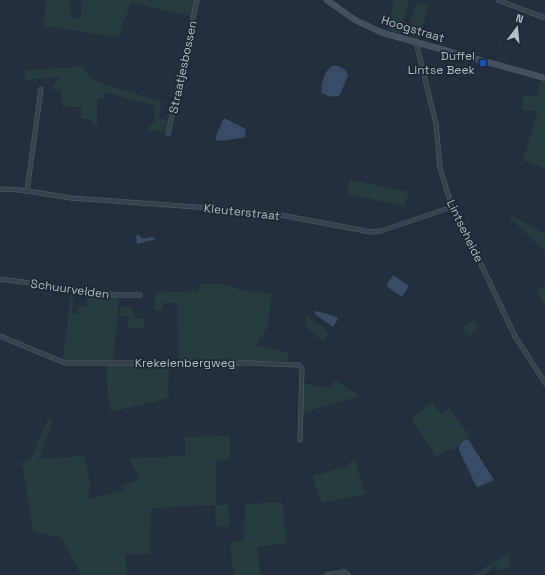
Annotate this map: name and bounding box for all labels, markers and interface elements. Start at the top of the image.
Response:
north arrow [497,8,537,48]
text: N [514,11,525,26]
street label: Hoogstraat [379,12,447,46]
street label: Straatjesbossen [165,19,201,115]
place label: Duffel Lintse Beek [408,48,476,78]
marker: Duffel Lintse Beek [478,58,488,68]
street label: Lintseheide [443,197,487,265]
street label: Kleuterstraat [203,200,281,224]
street label: Schuurvelden [30,276,110,302]
street label: Krekelenbergweg [135,355,235,371]

